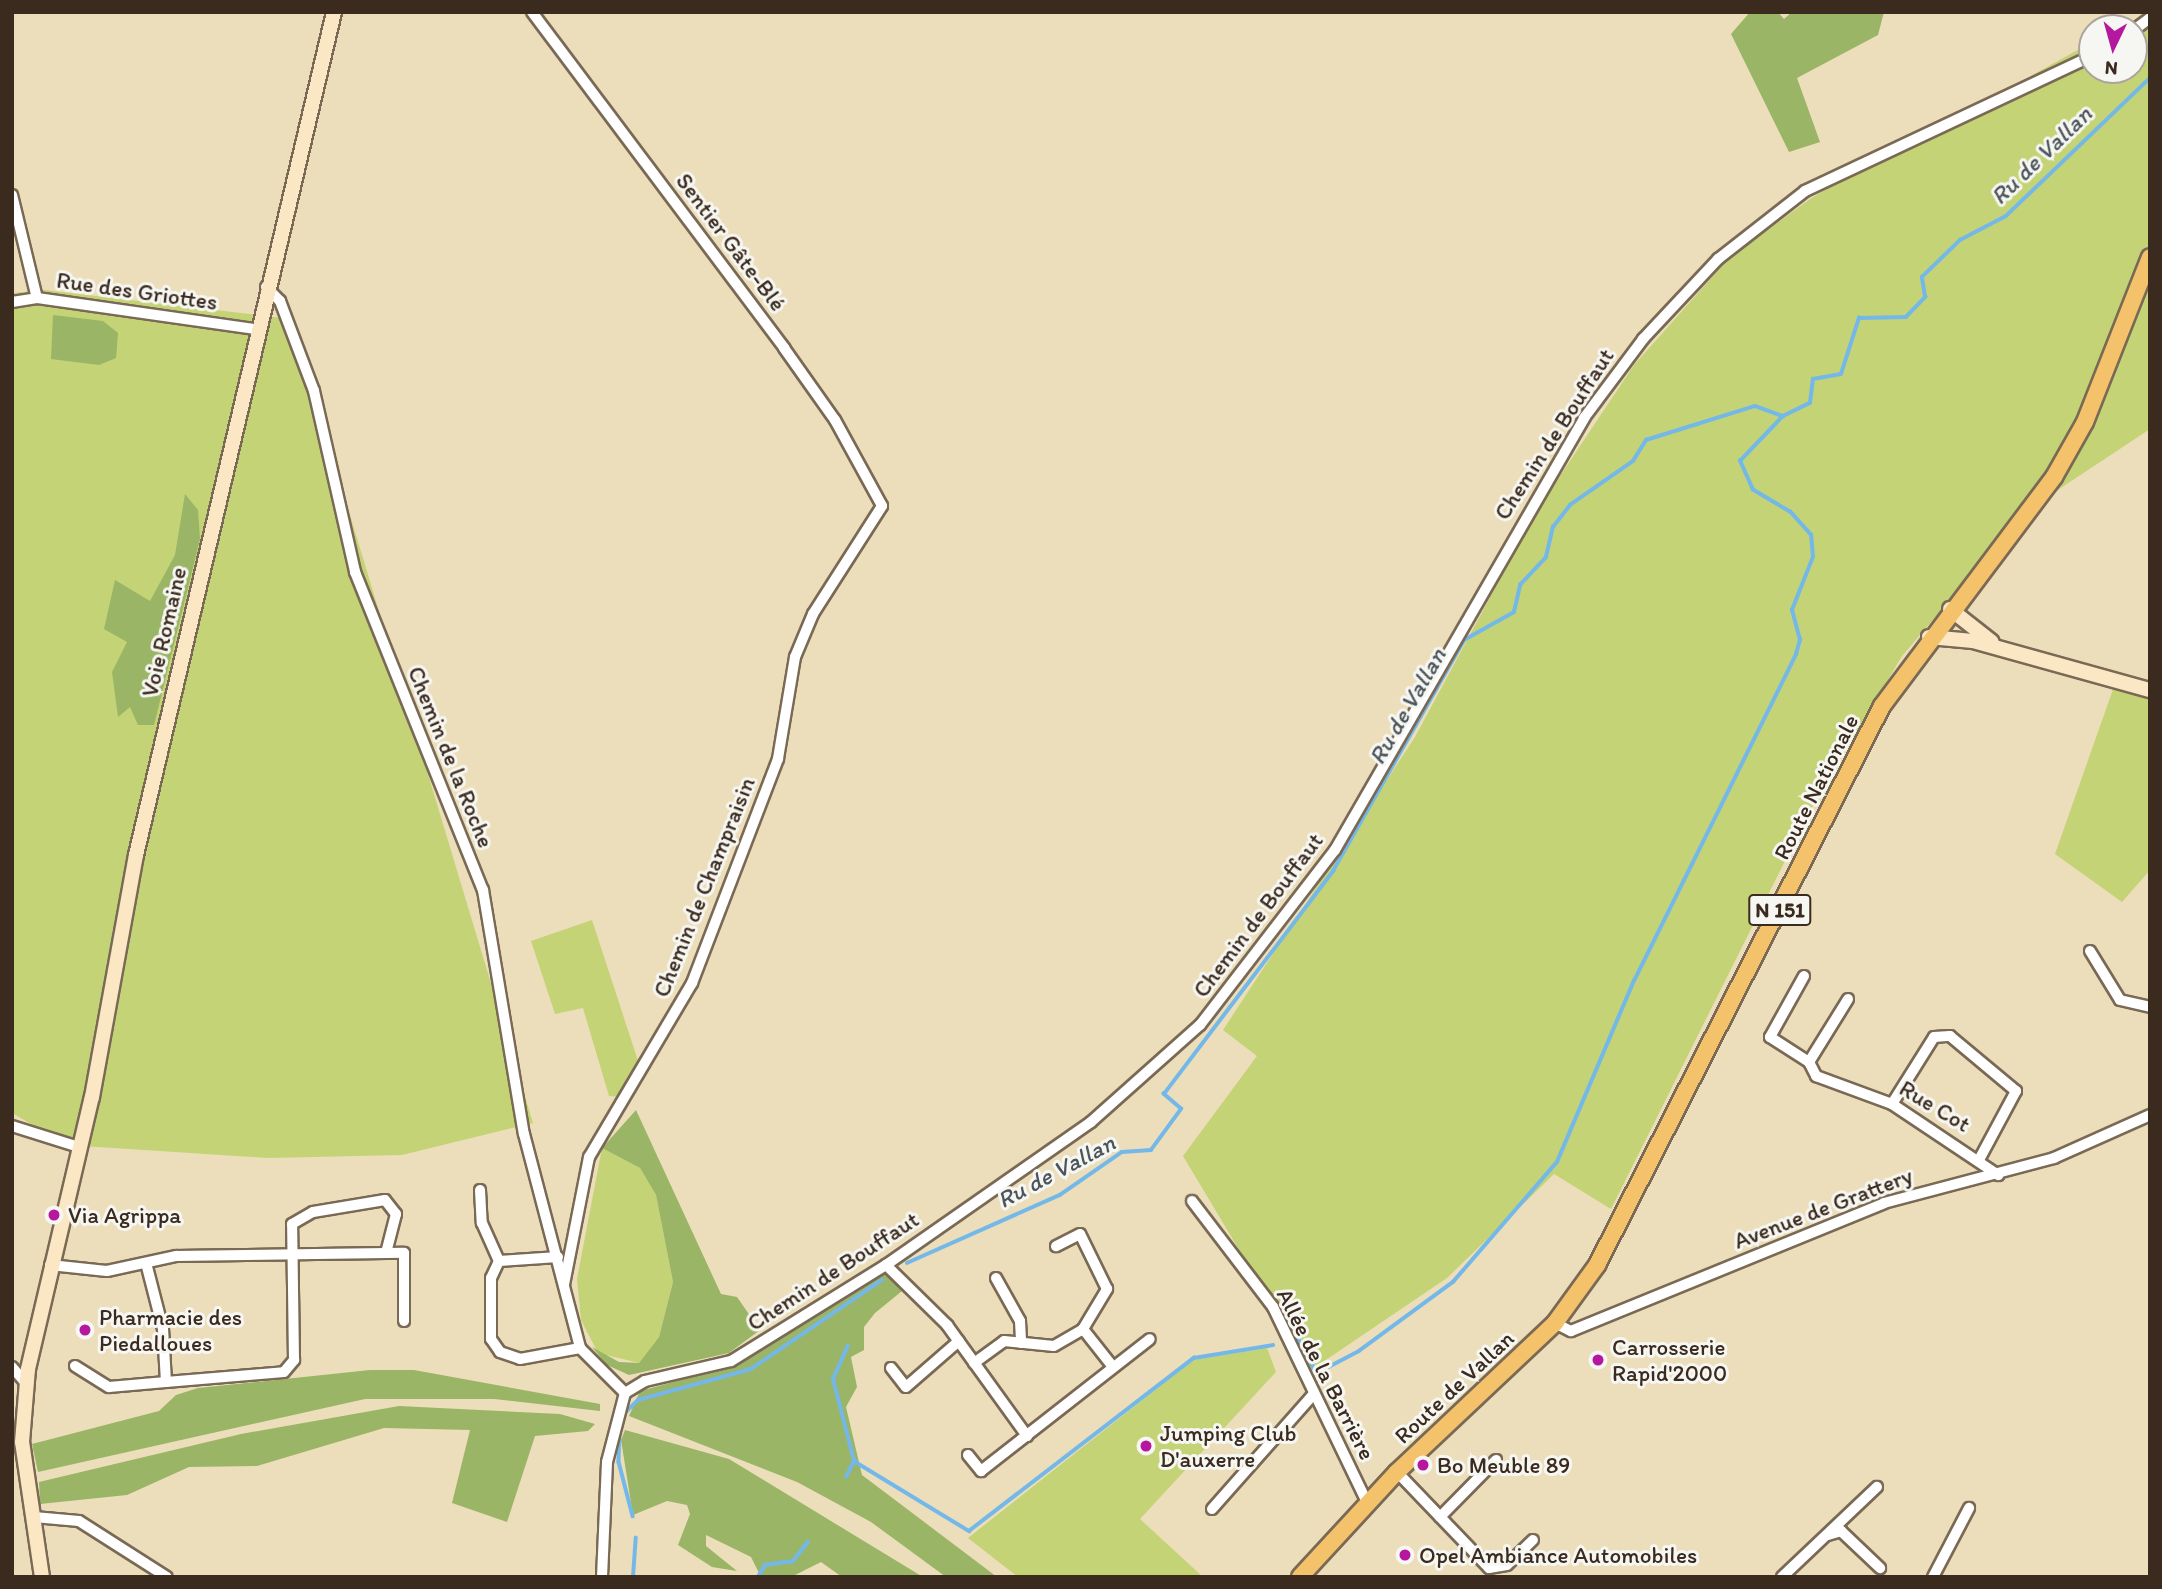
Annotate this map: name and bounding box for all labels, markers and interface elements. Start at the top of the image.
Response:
north arrow [2078,14,2148,84]
text: N [2104,56,2119,80]
water label: Ru de Vallan [1985,100,2097,210]
street label: Sentier Gâte-Blé [670,168,792,316]
street label: Rue des Griottes [55,266,219,316]
street label: Chemin de Bouffaut [1488,343,1620,525]
street label: Voie Romaine [136,565,192,699]
water label: Ru de Vallan [1363,643,1451,769]
street label: Chemin de la Roche [402,663,500,851]
street label: Route Nationale [1768,710,1864,864]
street label: Chemin de Champraisin [647,773,761,1001]
street label: Chemin de Bouffaut [1187,827,1329,1003]
road number: N 151 [1747,892,1813,928]
street label: Rue Cot [1895,1074,1975,1138]
water label: Ru de Vallan [993,1128,1119,1214]
street label: Avenue de Grattery [1730,1161,1916,1255]
place label: Via Agrippa [68,1201,181,1229]
street label: Chemin de Bouffaut [742,1205,924,1337]
marker: Via Agrippa [46,1207,62,1223]
street label: Allée de la Barrière [1271,1284,1381,1464]
place label: Pharmacie des Piedalloues [99,1303,242,1357]
marker: Pharmacie des Piedalloues [77,1322,93,1338]
street label: Route de Vallan [1388,1325,1520,1449]
place label: Carrosserie Rapid'2000 [1612,1333,1727,1387]
marker: Carrosserie Rapid'2000 [1590,1352,1606,1368]
place label: Jumping Club D'auxerre [1160,1419,1296,1473]
marker: Jumping Club D'auxerre [1138,1438,1154,1454]
place label: Bo Meuble 89 [1437,1451,1570,1479]
marker: Bo Meuble 89 [1415,1457,1431,1473]
place label: Opel Ambiance Automobiles [1419,1541,1697,1569]
marker: Opel Ambiance Automobiles [1397,1547,1413,1563]

